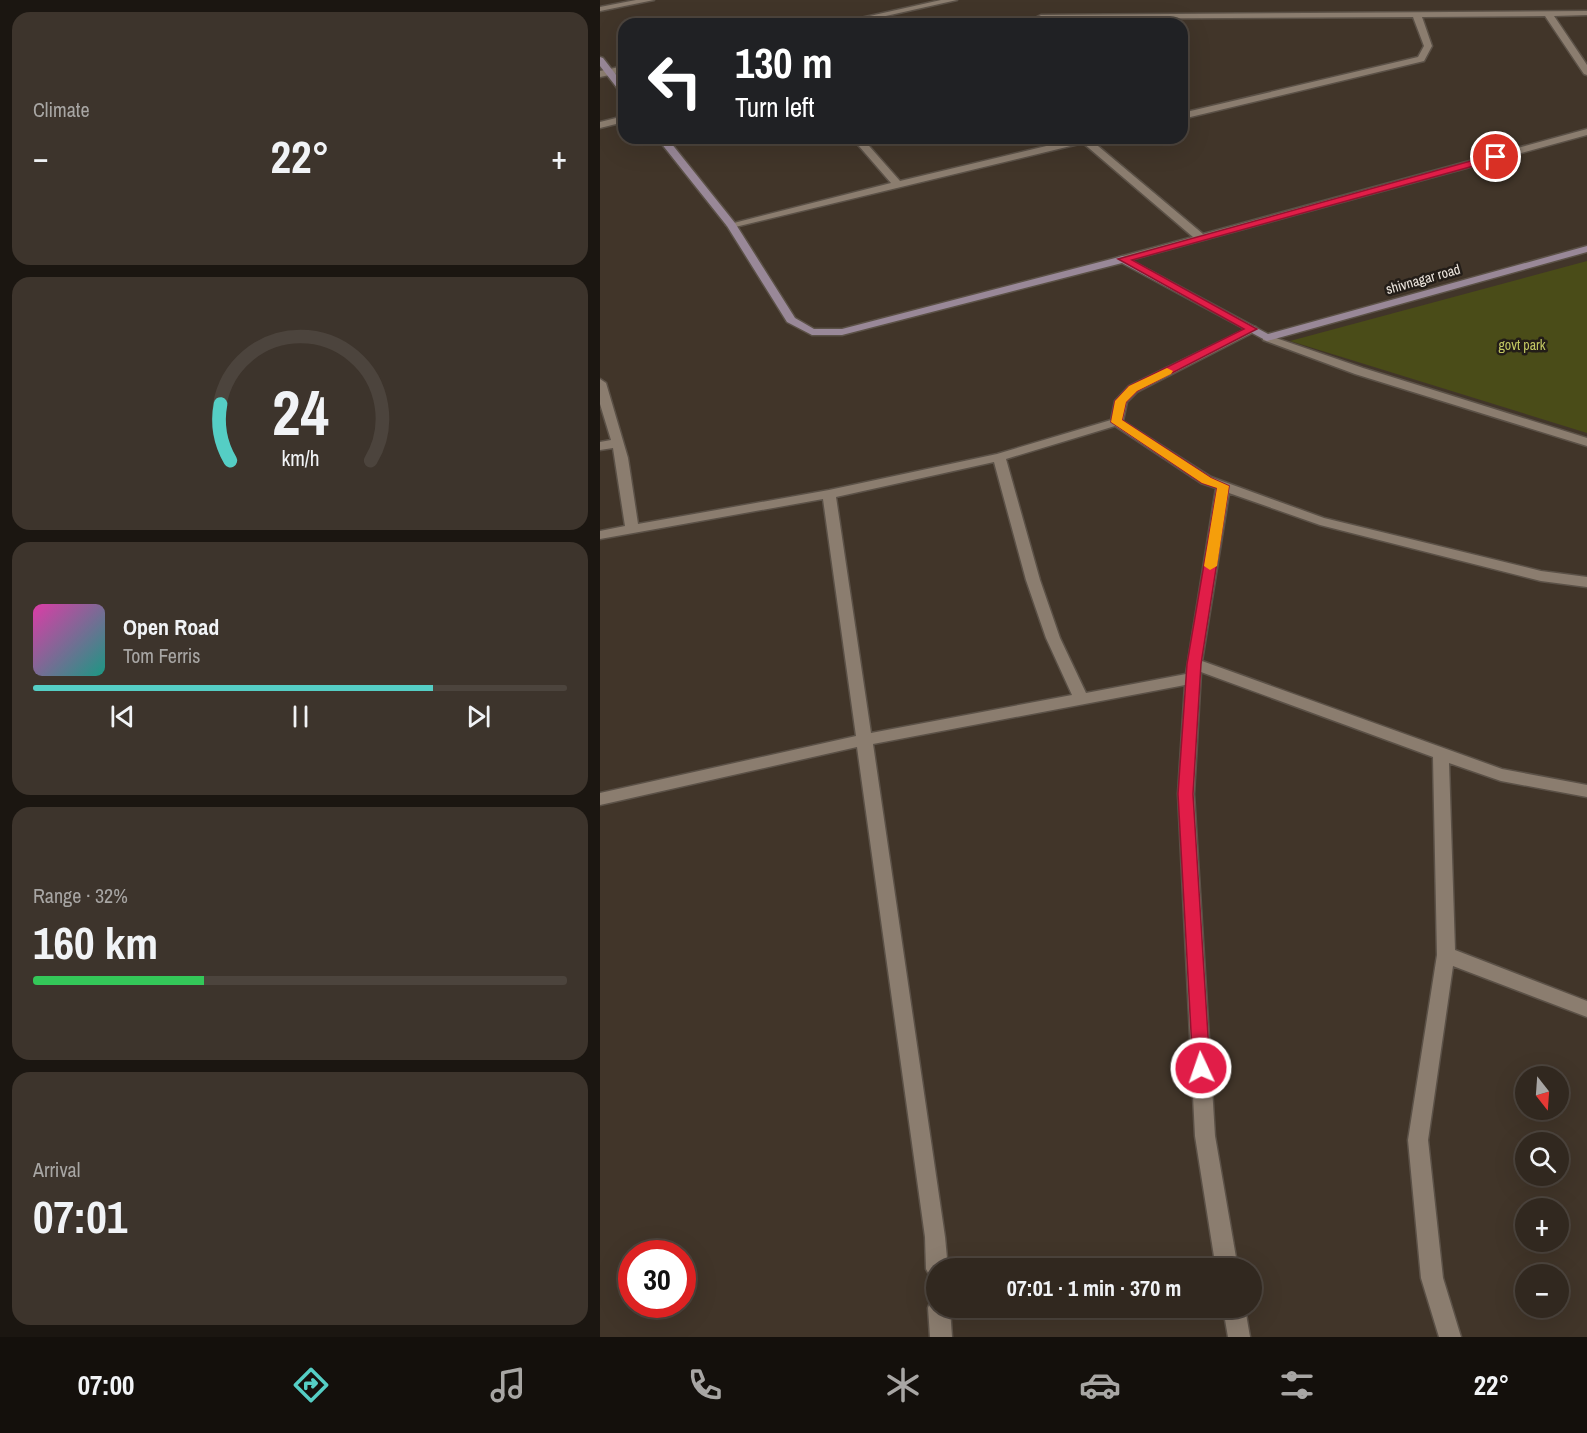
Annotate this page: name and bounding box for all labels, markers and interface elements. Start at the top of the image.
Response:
text: 130 m [735,35,833,91]
icon: left [636,42,714,120]
text: Turn left [735,89,814,125]
text: Climate [33,96,90,123]
text: 22° [270,126,330,187]
pin [1470,131,1521,182]
text: − [33,135,49,179]
text: + [551,135,567,179]
icon: arrive [1479,140,1512,173]
street label: shivnagar road [1384,260,1462,298]
park label: govt park [1498,336,1546,354]
text: 24 [272,370,328,454]
text: km/h [281,444,319,473]
text: Open Road [123,612,219,642]
text: Tom Ferris [123,642,201,669]
icon: previous [106,700,139,733]
icon: pause [284,700,317,733]
icon: next [462,700,495,733]
text: Range · 32% [33,882,128,909]
text: 160 km [33,912,158,973]
position arrow [1169,1036,1233,1100]
north arrow [1515,1066,1569,1120]
map controls [1515,1066,1569,1318]
button: search [1515,1132,1569,1186]
text: Arrival [33,1156,80,1183]
text: 07:01 [33,1186,127,1247]
button: + [1515,1198,1569,1252]
speed limit sign: 30 [618,1240,696,1318]
button: − [1515,1264,1569,1318]
text: 07:01 · 1 min · 370 m [1007,1273,1181,1303]
icon: directions [290,1364,332,1406]
icon: music [487,1364,529,1406]
icon: phone [684,1364,726,1406]
icon: climate [882,1364,924,1406]
icon: car [1079,1364,1121,1406]
icon: filters [1276,1364,1318,1406]
text: 07:00 [78,1367,134,1403]
text: 22° [1474,1367,1509,1403]

